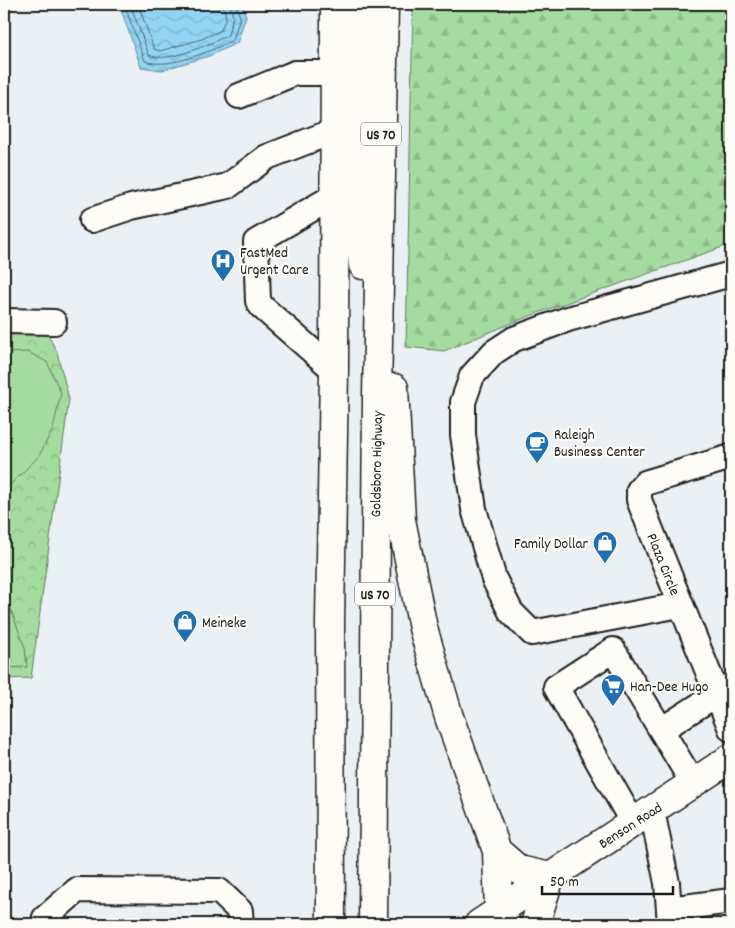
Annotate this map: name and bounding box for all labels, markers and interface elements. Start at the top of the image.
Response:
road number: US 70 [361,122,401,146]
place label: FastMed Urgent Care [240,243,309,282]
hospital icon: FastMed Urgent Care [210,248,236,282]
street label: Goldsboro Highway [366,410,390,518]
place label: Raleigh Business Center [554,425,645,464]
cafe icon: Raleigh Business Center [524,430,550,464]
shop icon: Family Dollar [592,530,618,564]
street label: Plaza Circle [640,530,685,600]
place label: Family Dollar [514,534,588,556]
road number: US 70 [355,582,395,606]
shop icon: Meineke [172,609,198,643]
place label: Meineke [202,613,247,635]
supermarket icon: Han-Dee Hugo [600,673,626,707]
place label: Han-Dee Hugo [630,677,709,699]
street label: Benson Road [595,798,667,856]
scale bar [542,863,674,895]
text: 50 m [550,872,579,894]

